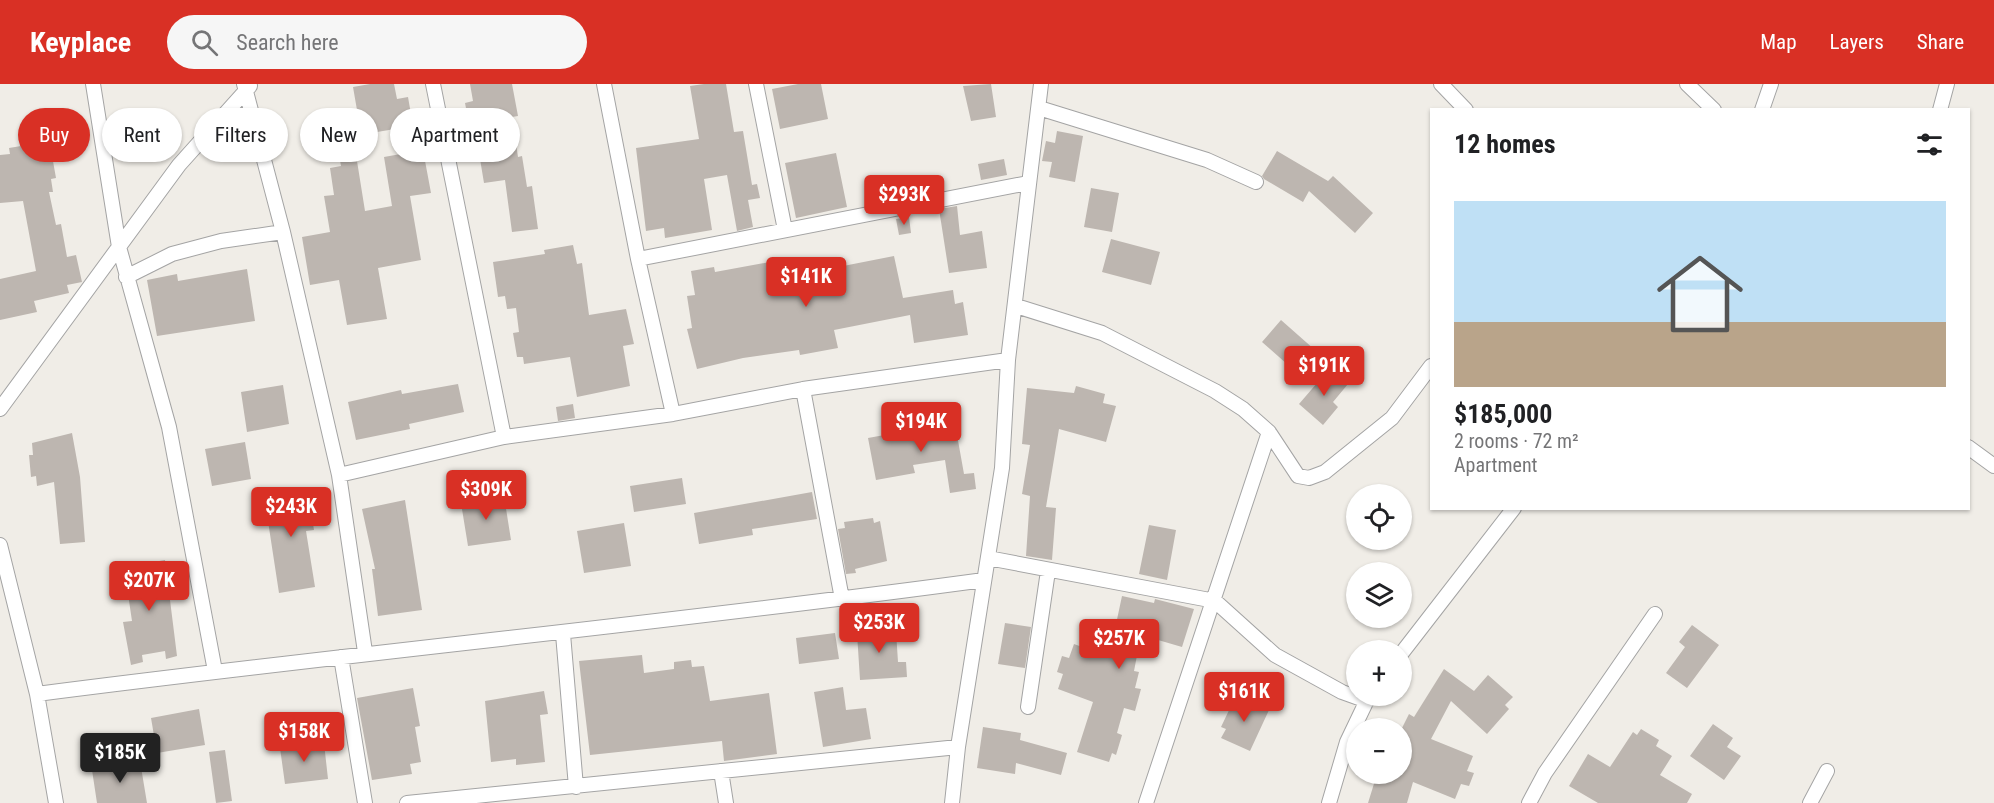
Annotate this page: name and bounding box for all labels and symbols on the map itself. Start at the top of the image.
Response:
pin: $293K [862,175,946,226]
pin: $141K [764,257,848,308]
pin: $191K [1282,346,1366,397]
pin: $194K [879,402,963,453]
pin: $309K [444,470,528,521]
pin: $243K [249,487,333,538]
pin: $207K [107,561,191,612]
pin: $253K [837,603,921,654]
pin: $257K [1077,619,1161,670]
pin: $161K [1202,672,1286,723]
pin: $158K [262,712,346,763]
pin: $185K [78,733,162,784]

